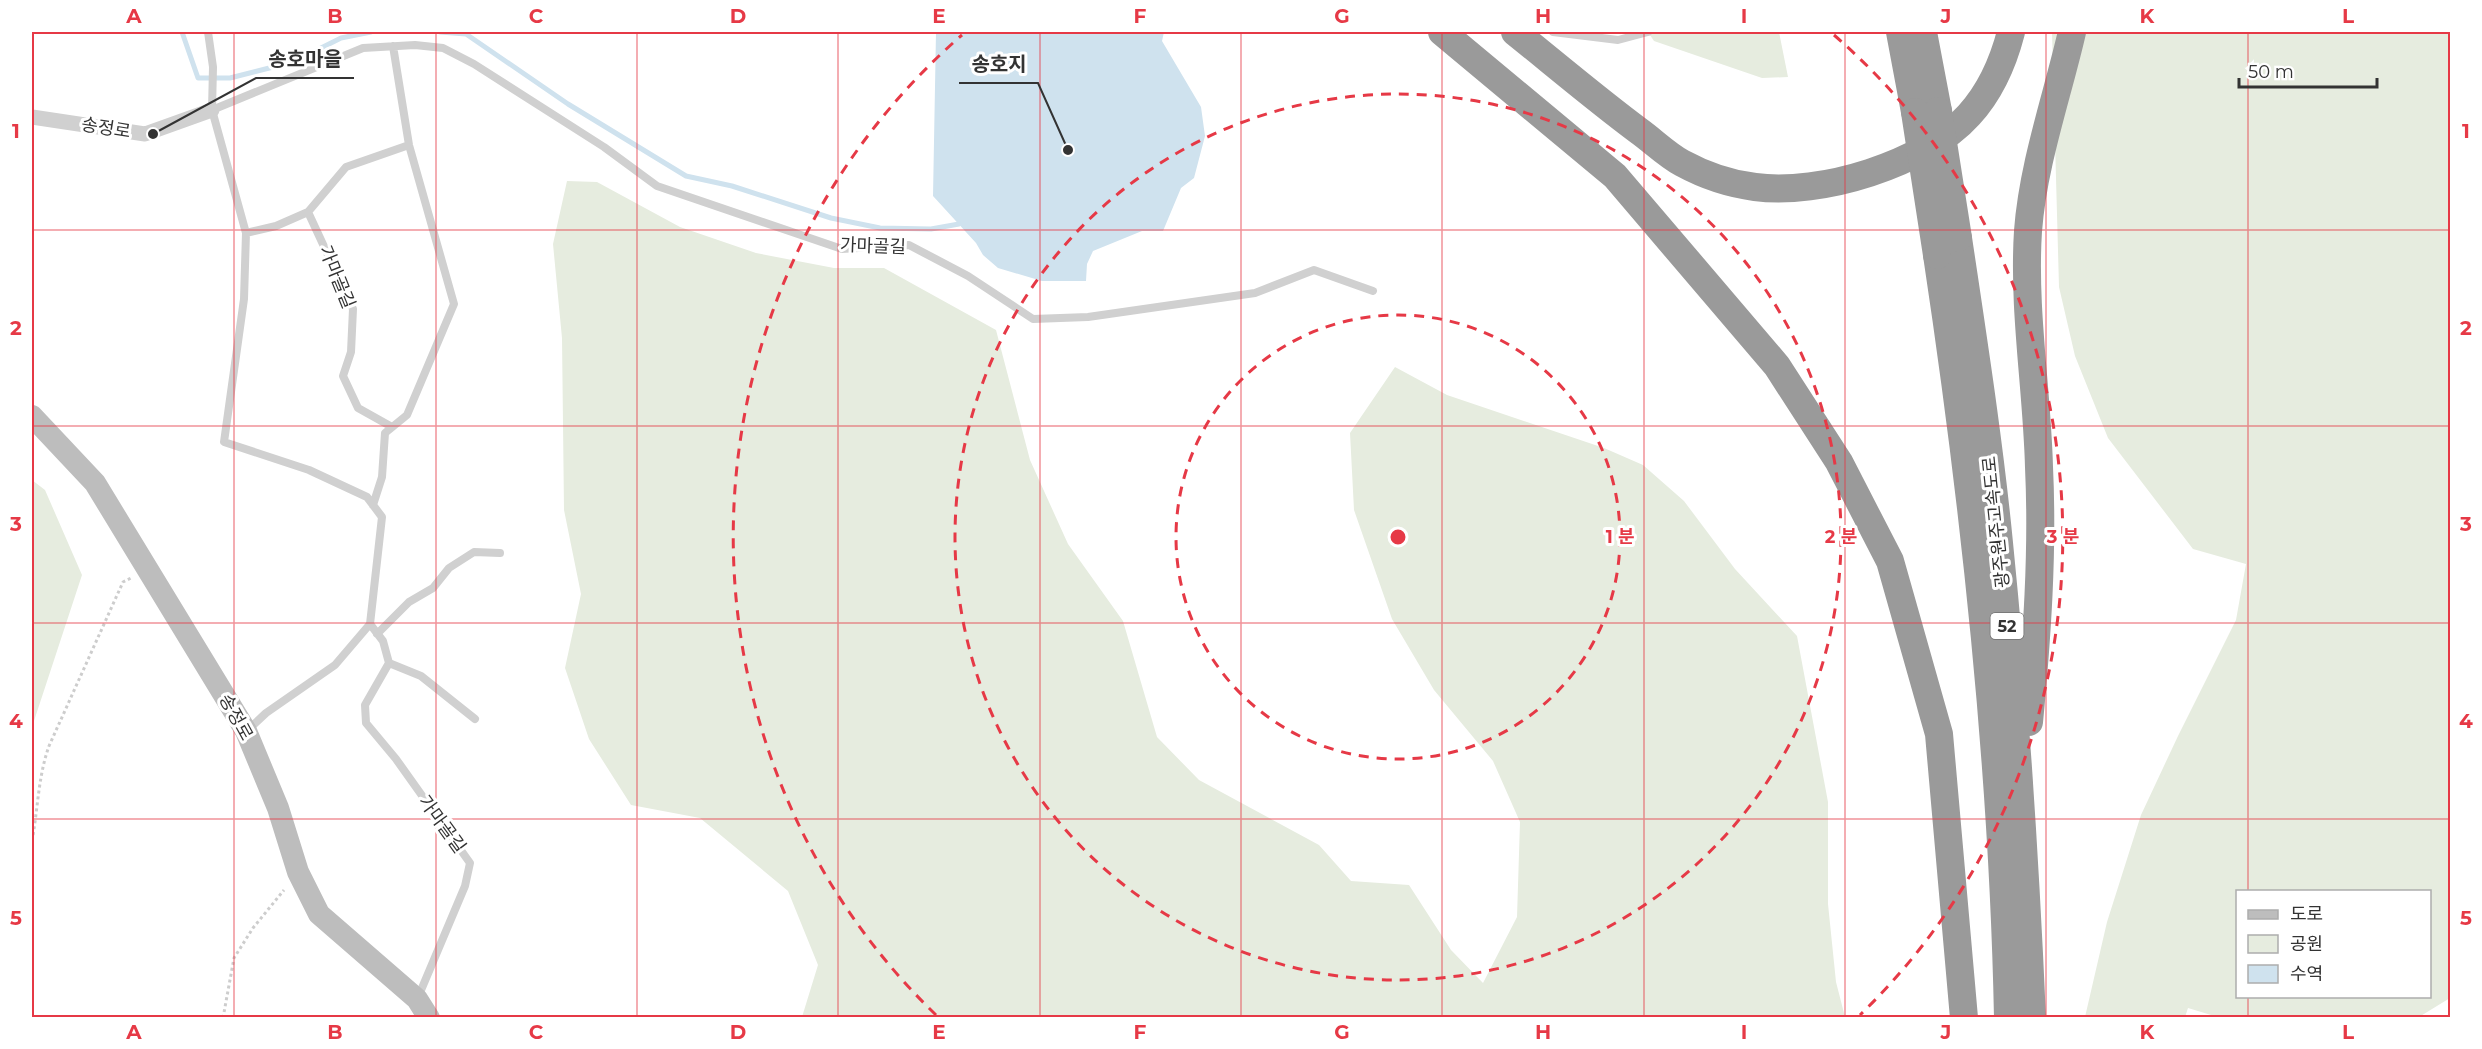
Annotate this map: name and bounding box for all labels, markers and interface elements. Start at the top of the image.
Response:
text: A [125,4,142,28]
text: B [327,4,343,28]
text: C [529,4,544,28]
text: D [730,4,746,28]
text: E [932,4,946,28]
text: F [1134,4,1147,28]
text: G [1334,4,1350,28]
text: H [1535,4,1551,28]
text: I [1741,4,1747,28]
text: J [1940,4,1951,28]
text: K [2140,4,2156,28]
text: L [2342,4,2354,28]
callout: 송호마을 [256,40,354,78]
callout: 송호지 [959,45,1038,83]
text: 송호마을 [268,47,342,71]
scale bar [2239,51,2377,89]
text: 송호지 [971,52,1027,76]
text: 50 m [2248,61,2294,83]
street label: 송정로 [80,113,132,143]
text: 1 [12,119,20,143]
text: 1 [2462,119,2470,143]
street label: 가마골길 [840,234,906,258]
street label: 가마골길 [314,242,360,312]
text: 2 [10,316,22,340]
text: 2 [2460,316,2472,340]
street label: 광주원주고속도로 [1978,455,2014,589]
text: 3 [9,512,22,536]
text: 3 [2459,512,2472,536]
text: 1 분 [1606,526,1635,548]
text: 2 분 [1825,526,1858,548]
text: 3 분 [2046,526,2080,548]
centre of rings [1388,527,1408,547]
road number: 52 [1990,613,2024,639]
street label: 송정로 [214,690,258,744]
text: 4 [9,709,23,733]
text: 4 [2459,709,2473,733]
street label: 가마골길 [414,791,470,857]
legend [2236,890,2431,998]
text: 도로 [2290,903,2323,925]
text: 5 [10,906,22,930]
text: 5 [2460,906,2472,930]
text: 공원 [2290,933,2323,955]
text: 수역 [2290,963,2323,985]
text: A [125,1020,142,1044]
text: B [327,1020,343,1044]
text: C [529,1020,544,1044]
text: D [730,1020,746,1044]
text: E [932,1020,946,1044]
text: F [1134,1020,1147,1044]
text: G [1334,1020,1350,1044]
text: H [1535,1020,1551,1044]
text: I [1741,1020,1747,1044]
text: J [1940,1020,1951,1044]
text: K [2140,1020,2156,1044]
text: L [2342,1020,2354,1044]

